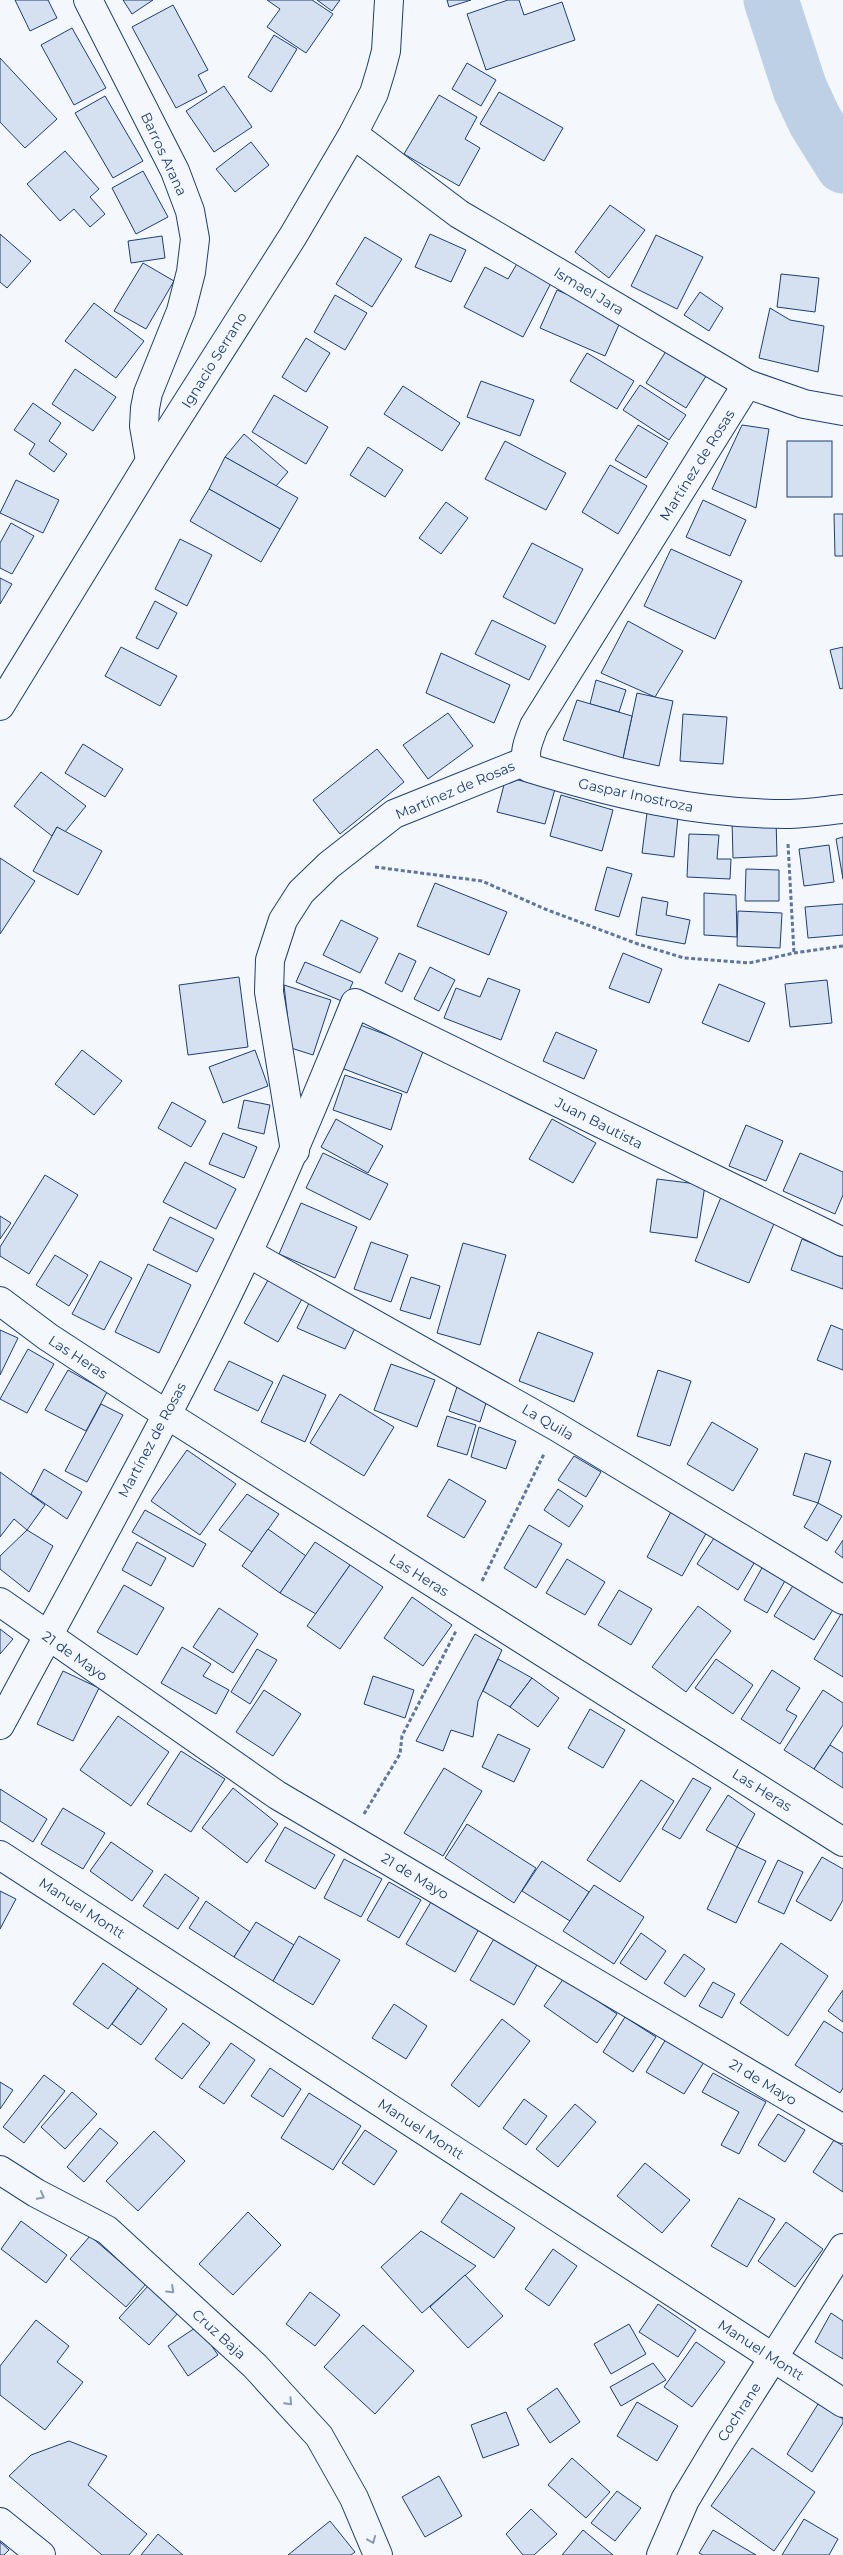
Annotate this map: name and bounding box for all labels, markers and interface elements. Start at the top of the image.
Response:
street label: Barros Arana [137,109,191,199]
street label: Ismael Jara [551,263,627,319]
street label: Ignacio Serrano [177,309,251,411]
street label: Martínez de Rosas [655,406,739,524]
street label: Martínez de Rosas [393,757,518,823]
street label: Gaspar Inostroza [577,774,695,816]
street label: Juan Bautista [551,1093,646,1153]
street label: Las Heras [45,1331,111,1383]
street label: Martínez de Rosas [114,1379,190,1501]
street label: La Quila [519,1400,577,1444]
street label: Las Heras [386,1550,452,1600]
street label: 21 de Mayo [39,1627,111,1685]
street label: Las Heras [729,1765,795,1815]
street label: 21 de Mayo [378,1849,452,1903]
street label: Manuel Montt [36,1873,129,1943]
street label: 21 de Mayo [726,2055,800,2109]
street label: Manuel Montt [375,2094,468,2164]
one-way arrow [36,2190,45,2200]
one-way arrow [166,2284,175,2293]
street label: Cruz Baja [188,2305,250,2363]
street label: Manuel Montt [715,2315,808,2385]
street label: Cochrane [713,2379,765,2445]
one-way arrow [283,2396,292,2405]
one-way arrow [366,2535,376,2544]

